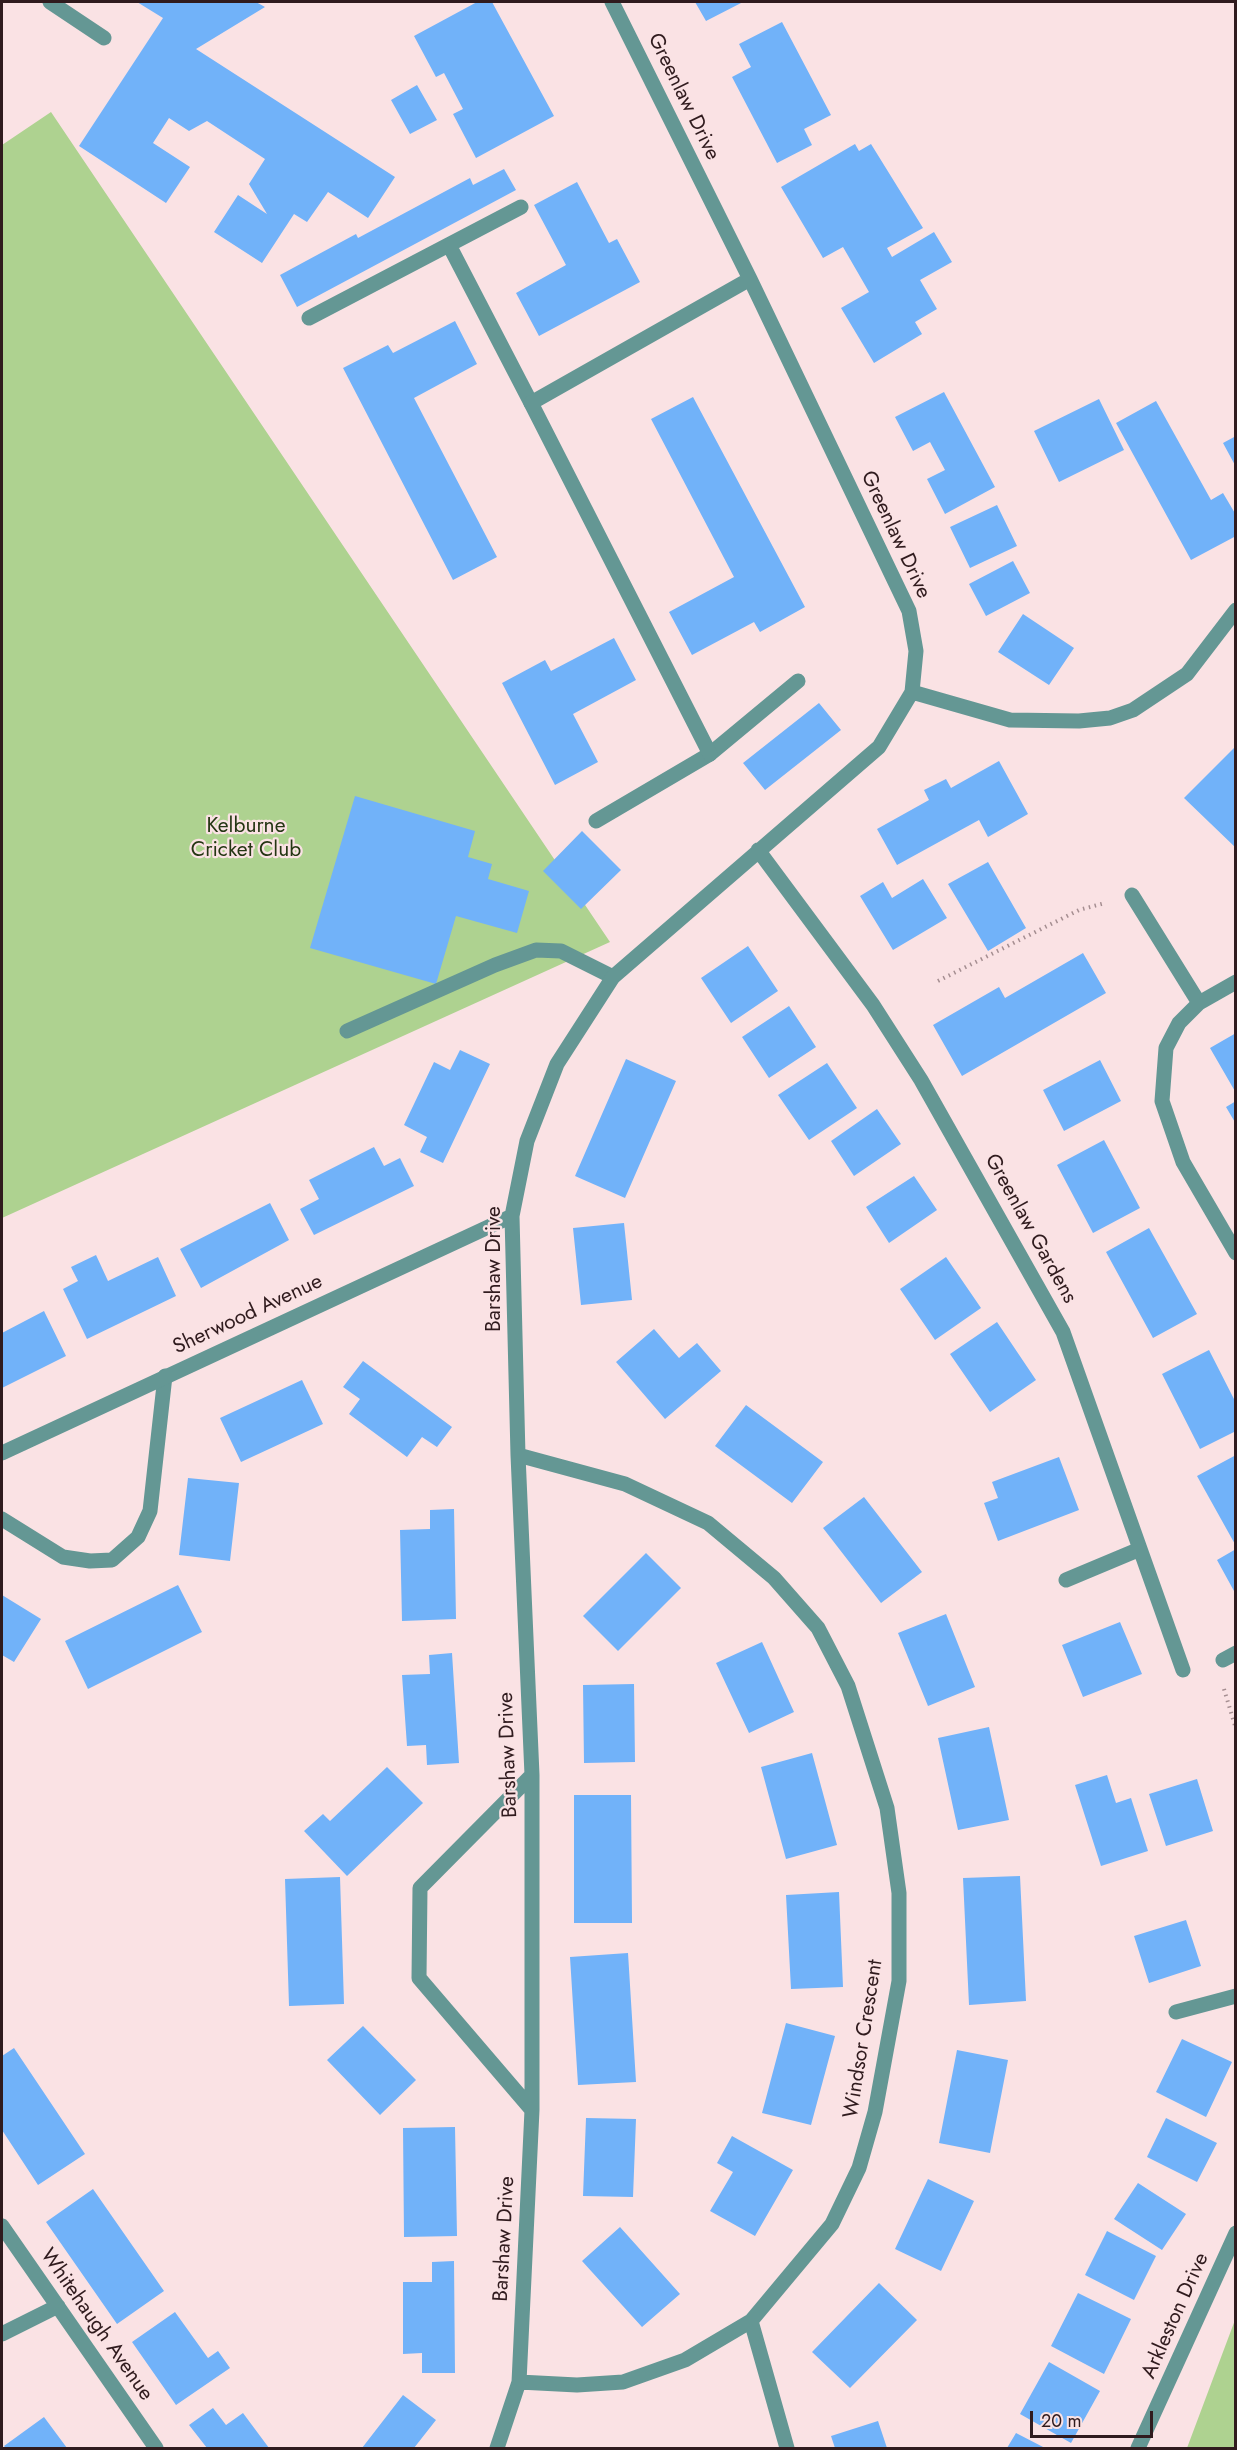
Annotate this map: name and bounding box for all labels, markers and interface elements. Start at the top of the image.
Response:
street label: Greenlaw Drive [641,30,725,164]
street label: Greenlaw Drive [854,467,936,603]
park label: Kelburne Cricket Club [191,814,301,864]
street label: Greenlaw Gardens [978,1150,1082,1308]
street label: Barshaw Drive [482,1206,508,1332]
street label: Sherwood Avenue [169,1269,327,1361]
street label: Barshaw Drive [494,1692,524,1818]
street label: Windsor Crescent [839,1958,889,2120]
street label: Barshaw Drive [489,2176,521,2302]
street label: Whitehaugh Avenue [34,2244,158,2406]
street label: Arkleston Drive [1137,2249,1215,2383]
scale bar [1033,2399,1156,2437]
text: 20 m [1041,2408,1081,2434]

